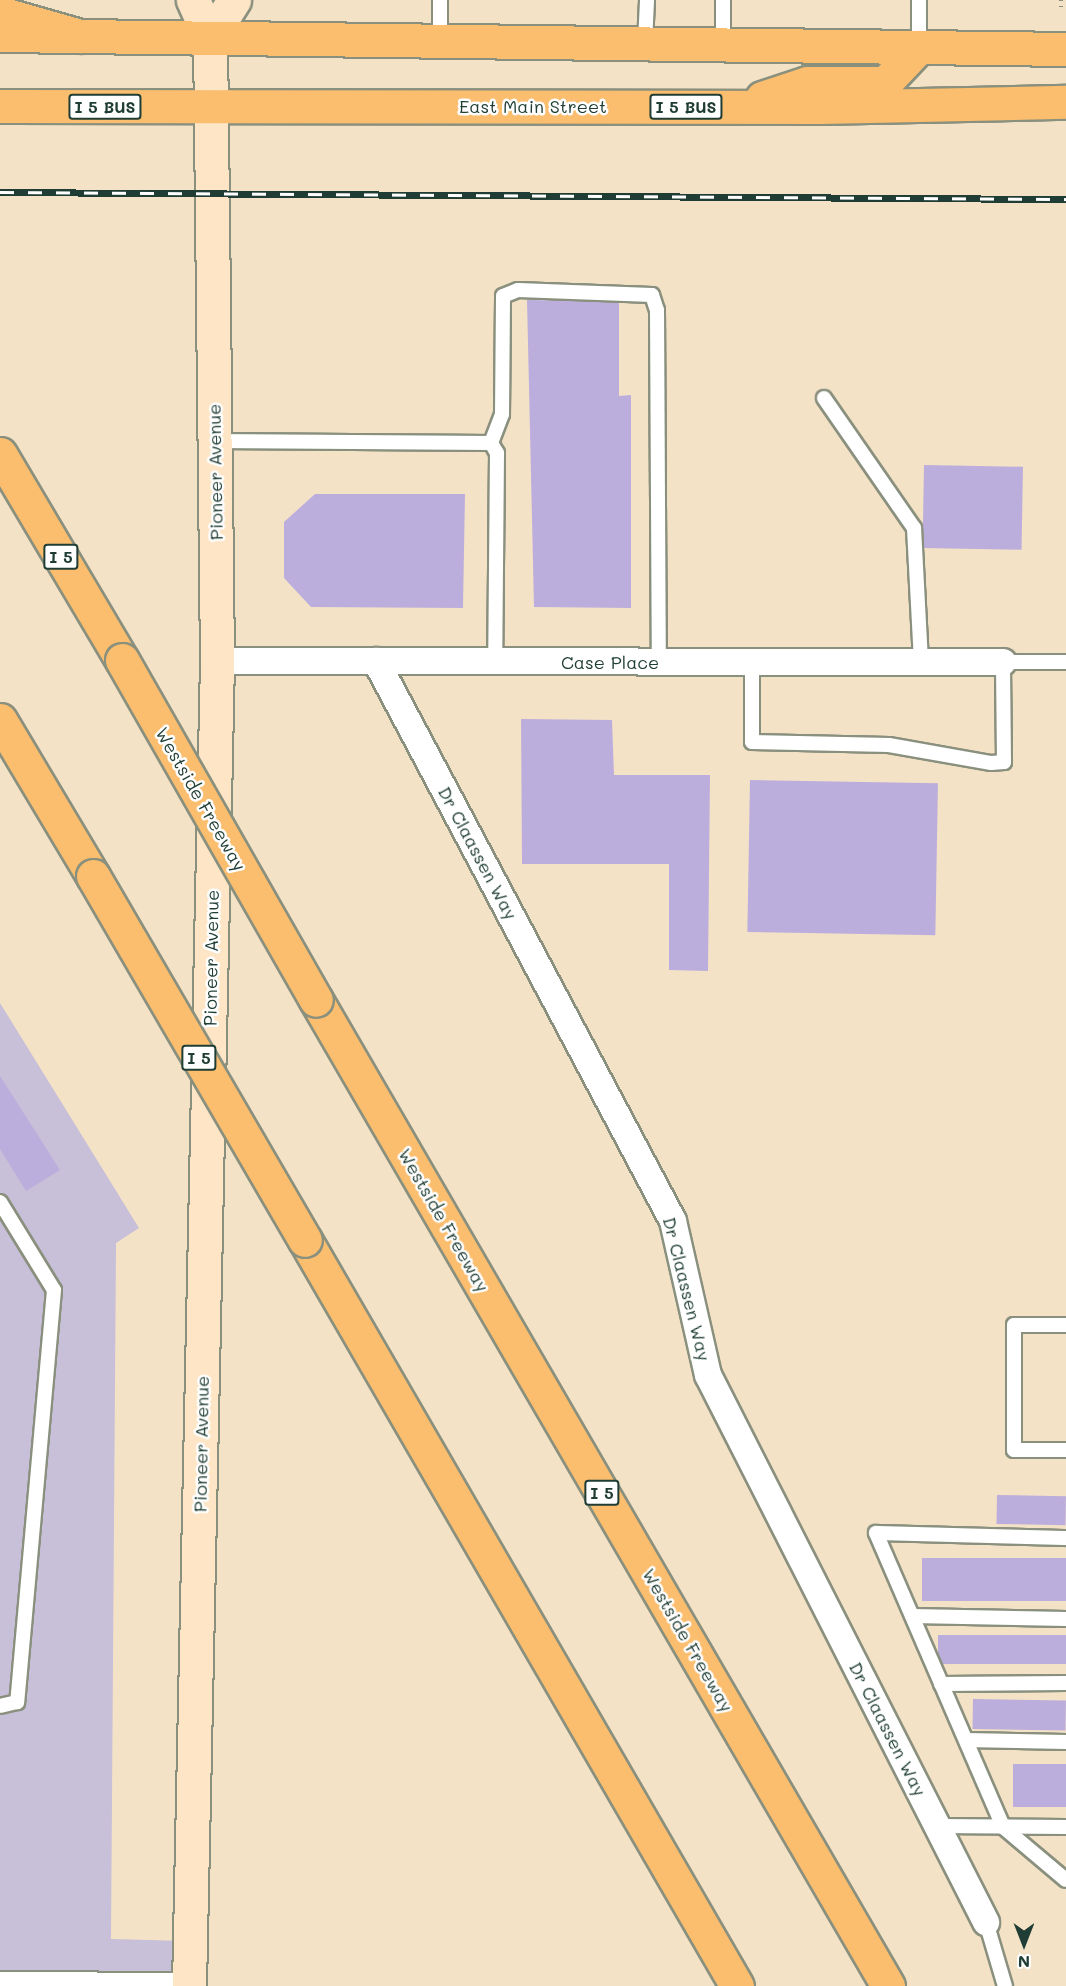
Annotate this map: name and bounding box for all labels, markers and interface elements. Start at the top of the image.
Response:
road number: I 5 BUS [68,94,142,120]
road number: I 5 BUS [648,94,724,120]
street label: East Main Street [459,95,607,117]
street label: Pioneer Avenue [203,404,227,540]
road number: I 5 [43,544,79,570]
street label: Case Place [561,651,659,673]
street label: Westside Freeway [151,723,251,875]
street label: Dr Claassen Way [434,783,522,923]
street label: Pioneer Avenue [199,890,223,1026]
road number: I 5 [181,1045,217,1071]
street label: Westside Freeway [394,1144,494,1296]
street label: Dr Claassen Way [659,1215,715,1363]
street label: Pioneer Avenue [189,1376,213,1512]
road number: I 5 [584,1480,620,1506]
street label: Westside Freeway [638,1564,738,1716]
street label: Dr Claassen Way [845,1658,931,1800]
north arrow [994,1914,1054,1974]
text: N [1018,1952,1030,1973]

